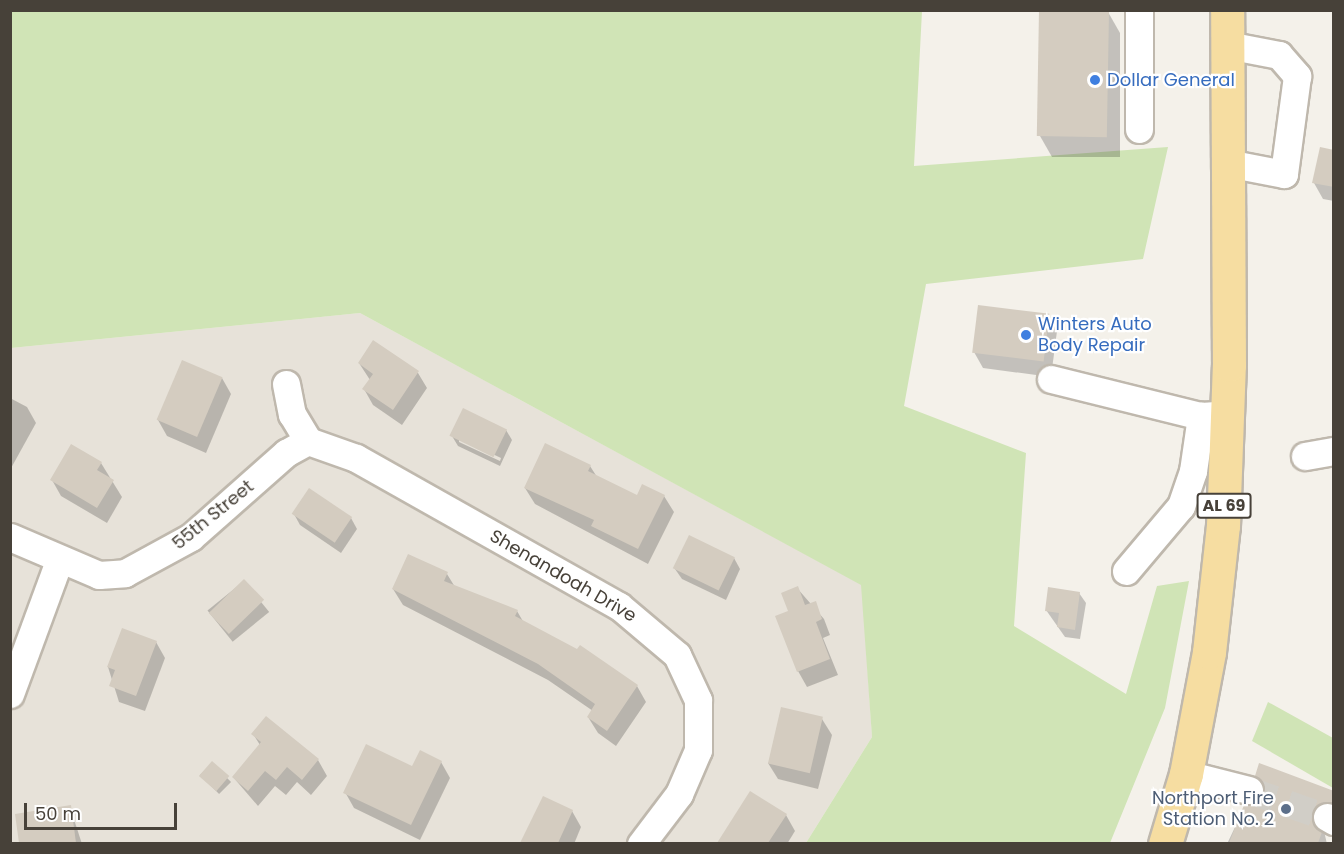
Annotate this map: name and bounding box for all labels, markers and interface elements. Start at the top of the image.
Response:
place label: Dollar General [1107,69,1235,91]
marker: Dollar General [1088,73,1102,87]
place label: Winters Auto Body Repair [1038,314,1152,356]
marker: Winters Auto Body Repair [1019,328,1033,342]
street label: 55th Street [168,476,258,554]
road number: AL 69 [1196,493,1252,519]
street label: Shenandoah Drive [486,525,640,627]
place label: Northport Fire Station No. 2 [1152,788,1274,830]
scale bar [27,791,180,829]
text: 50 m [35,801,81,826]
marker: Northport Fire Station No. 2 [1279,802,1293,816]

